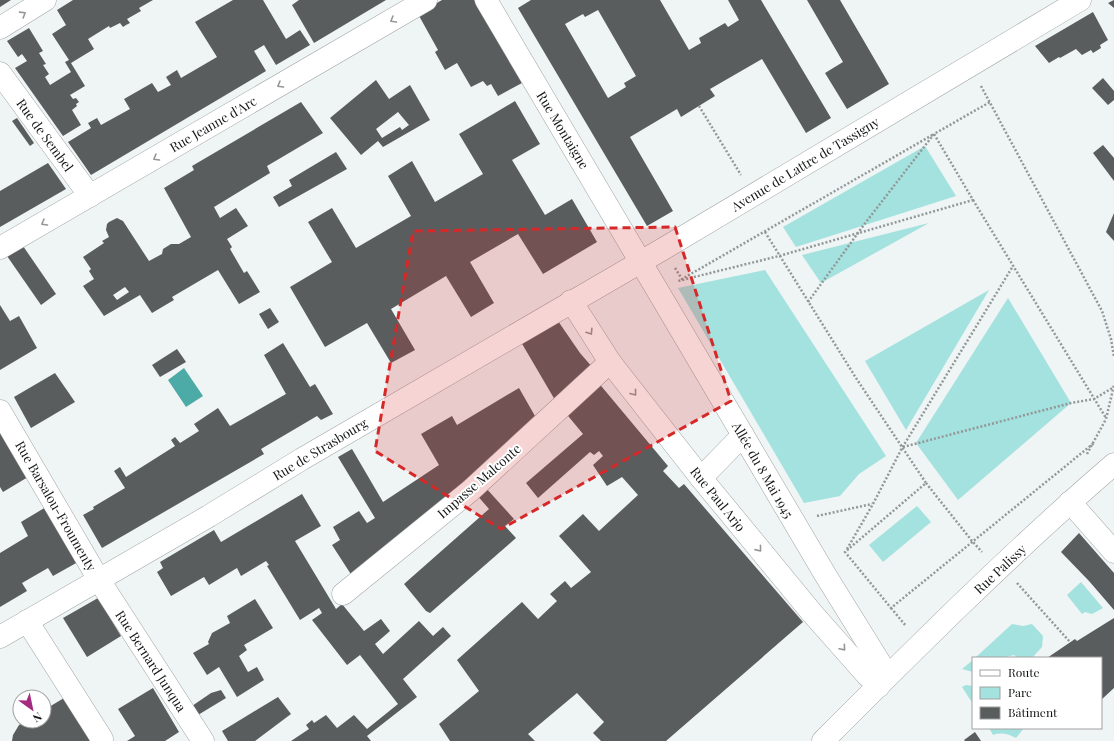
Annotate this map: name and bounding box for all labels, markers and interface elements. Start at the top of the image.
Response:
one-way arrow [18,12,25,19]
one-way arrow [390,15,397,22]
one-way arrow [277,81,285,88]
street label: Rue Montaigne [534,88,594,172]
street label: Rue Jeanne d'Arc [166,92,259,155]
street label: Rue de Sembel [13,95,78,175]
street label: Avenue de Lattre de Tassigny [727,112,882,215]
one-way arrow [153,153,160,161]
one-way arrow [41,218,48,226]
one-way arrow [585,328,593,335]
one-way arrow [629,389,636,396]
street label: Rue de Strasbourg [269,414,370,484]
street label: Allée du 8 Mai 1945 [729,418,798,521]
street label: Rue Barsalou-Froumenty [12,438,101,574]
street label: Impasse Malconte [433,439,524,522]
street label: Rue Paul Arjo [687,463,750,535]
street label: Rue Palissy [970,540,1030,597]
one-way arrow [755,544,762,551]
street label: Rue Bernard Junqua [112,607,191,715]
one-way arrow [838,644,845,651]
legend [972,657,1102,729]
text: Route [1008,664,1040,680]
text: Parc [1008,684,1032,700]
north arrow [12,689,52,729]
text: Bâtiment [1008,704,1058,720]
text: N [30,709,45,726]

